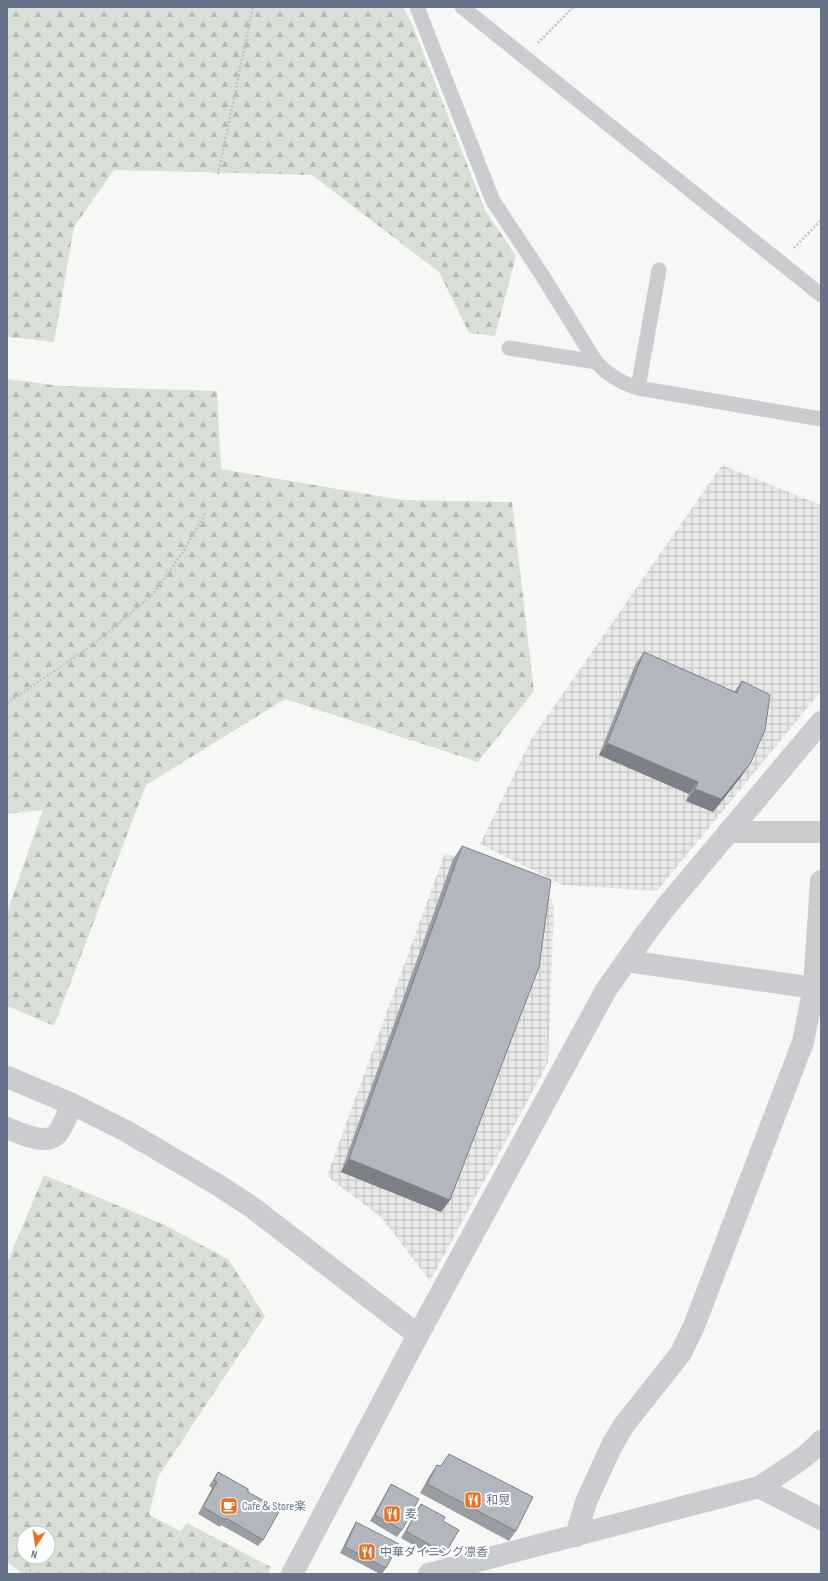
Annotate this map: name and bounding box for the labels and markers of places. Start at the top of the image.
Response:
restaurant icon: 和晃 [463,1490,483,1510]
place label: 和晃 [486,1493,510,1508]
cafe icon: Cafe＆Store楽 [219,1496,239,1516]
place label: Cafe＆Store楽 [242,1499,306,1514]
restaurant icon: 麦 [382,1504,402,1524]
place label: 麦 [405,1507,417,1522]
restaurant icon: 中華ダイニング凛香 [357,1542,377,1562]
place label: 中華ダイニング凛香 [380,1545,488,1560]

